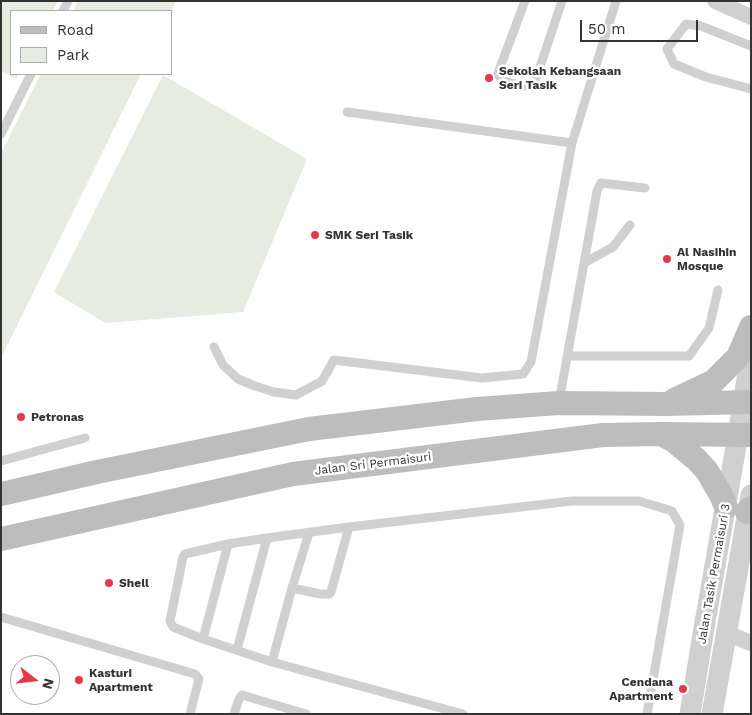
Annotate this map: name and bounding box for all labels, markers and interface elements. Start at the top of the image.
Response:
legend [10,10,172,75]
scale bar [582,10,700,42]
text: 50 m [588,20,625,38]
text: Road [57,21,94,39]
text: Park [57,46,89,64]
place label: Sekolah Kebangsaan Seri Tasik [499,64,621,92]
marker: Sekolah Kebangsaan Seri Tasik [483,72,495,84]
place label: SMK Seri Tasik [325,228,413,242]
marker: SMK Seri Tasik [309,229,321,241]
place label: Al Nasihin Mosque [677,245,737,273]
marker: Al Nasihin Mosque [661,253,673,265]
place label: Petronas [31,410,84,424]
marker: Petronas [15,411,27,423]
street label: Jalan Sri Permaisuri [314,450,432,478]
street label: Jalan Tasik Permaisuri 3 [695,503,733,645]
place label: Shell [119,576,149,590]
marker: Shell [103,577,115,589]
north arrow [10,655,60,705]
place label: Kasturi Apartment [89,666,153,694]
marker: Kasturi Apartment [73,674,85,686]
place label: Cendana Apartment [609,675,673,703]
text: N [39,677,58,691]
marker: Cendana Apartment [677,683,689,695]

